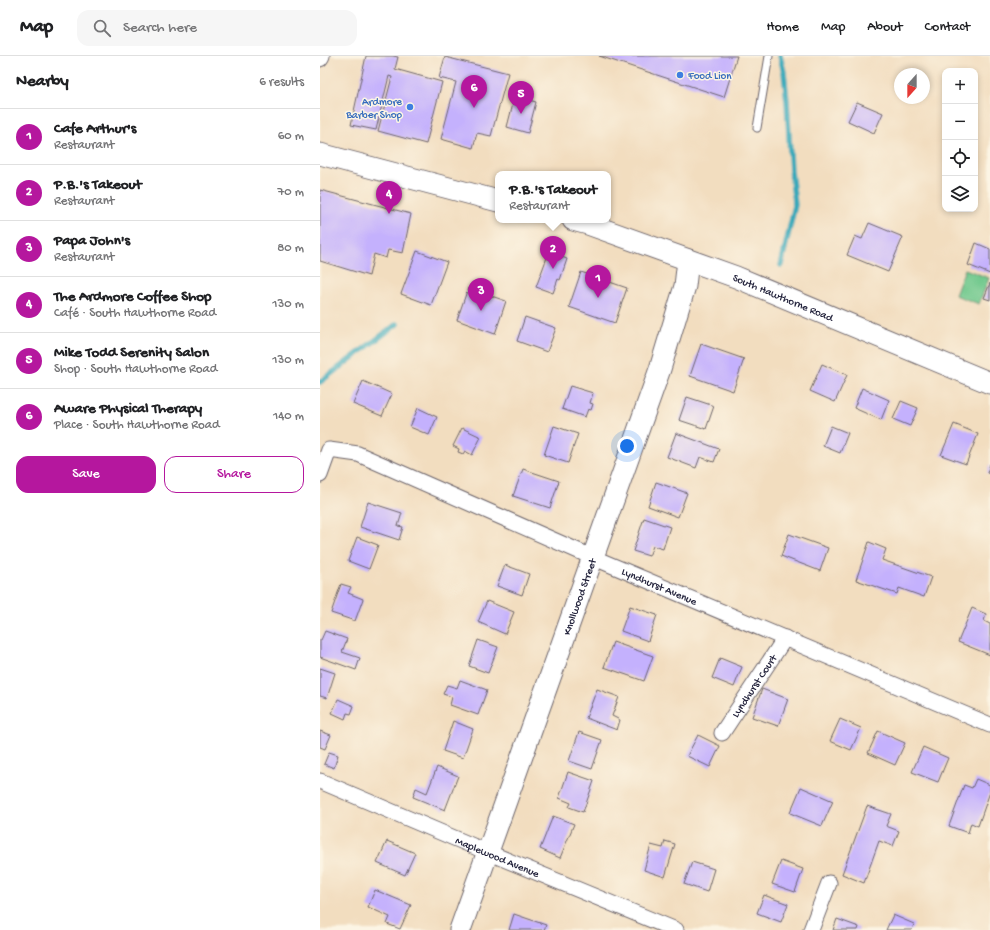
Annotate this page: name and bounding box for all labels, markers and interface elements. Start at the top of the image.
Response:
search box [77,10,357,46]
text: Map [20,16,53,39]
icon: search [91,17,113,39]
text: Search here [123,19,197,37]
text: Home [767,19,799,36]
text: Map [821,19,845,36]
text: About [867,19,903,36]
text: Contact [925,19,970,36]
north arrow [894,68,930,104]
map controls [942,68,978,212]
button: + [942,68,978,104]
marker: Food Lion [675,70,685,80]
place label: Food Lion [687,71,732,83]
text: Nearby [16,72,69,92]
text: 6 results [259,75,304,90]
pin: 6 [461,75,487,108]
pin: 5 [508,81,534,114]
place label: Ardmore Barber Shop [345,97,403,122]
marker: Ardmore Barber Shop [405,102,415,112]
button: − [942,104,978,140]
text: Cafe Arthur's [54,120,136,138]
text: 1 [26,129,32,144]
text: 60 m [278,129,304,144]
text: Restaurant [54,138,114,153]
button: locate [942,140,978,176]
popup [495,171,611,223]
text: P.B.'s Takeout [54,176,142,194]
button: layers [942,176,978,212]
pin: 4 [376,181,402,214]
text: P.B.'s Takeout [509,181,597,199]
text: 2 [26,185,32,200]
text: 70 m [278,185,304,200]
text: Restaurant [54,194,114,209]
text: Restaurant [509,199,569,214]
text: Papa John's [54,232,130,250]
pin: 2 [540,236,566,269]
text: 3 [26,241,32,256]
text: 80 m [277,241,304,256]
text: Restaurant [54,250,114,265]
pin: 1 [585,265,611,298]
street label: South Hawthorne Road [731,272,836,325]
pin: 3 [468,278,494,311]
text: The Ardmore Coffee Shop [54,288,211,306]
text: 4 [26,297,32,312]
text: 130 m [272,297,304,312]
text: Café · South Hawthorne Road [54,306,216,321]
text: Mike Todd Serenity Salon [54,344,209,362]
text: 5 [26,353,32,368]
text: 130 m [272,353,304,368]
text: Shop · South Hawthorne Road [54,362,217,377]
text: Aware Physical Therapy [54,400,202,418]
text: 6 [26,409,32,424]
text: 140 m [273,409,304,424]
text: Place · South Hawthorne Road [54,418,220,433]
your location [617,436,637,456]
button: Save [16,456,156,493]
button: Share [164,456,304,493]
street label: Knollwood Street [562,556,600,637]
street label: Lyndhurst Avenue [620,566,699,609]
street label: Lyndhurst Court [730,652,781,720]
street label: Maplewood Avenue [453,835,541,881]

